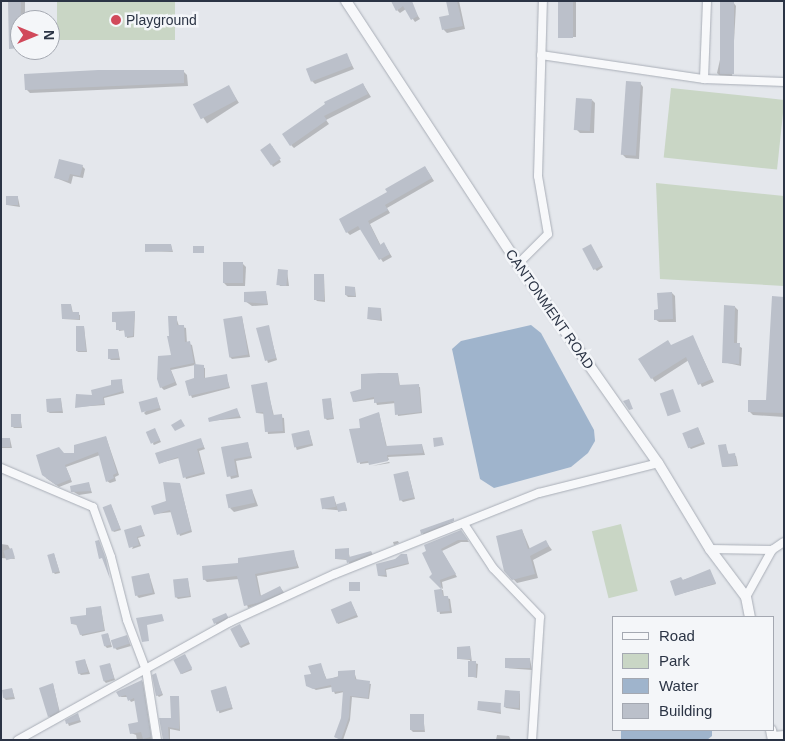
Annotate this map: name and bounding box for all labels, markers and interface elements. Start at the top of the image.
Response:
north arrow [10,10,60,60]
place label: Playground [126,12,197,28]
marker: Playground [110,14,122,26]
text: N [41,30,57,40]
street label: CANTONMENT ROAD [502,246,598,372]
legend [612,616,775,731]
text: Road [659,627,695,644]
text: Park [659,652,690,669]
text: Water [659,677,698,694]
text: Building [659,702,712,719]

